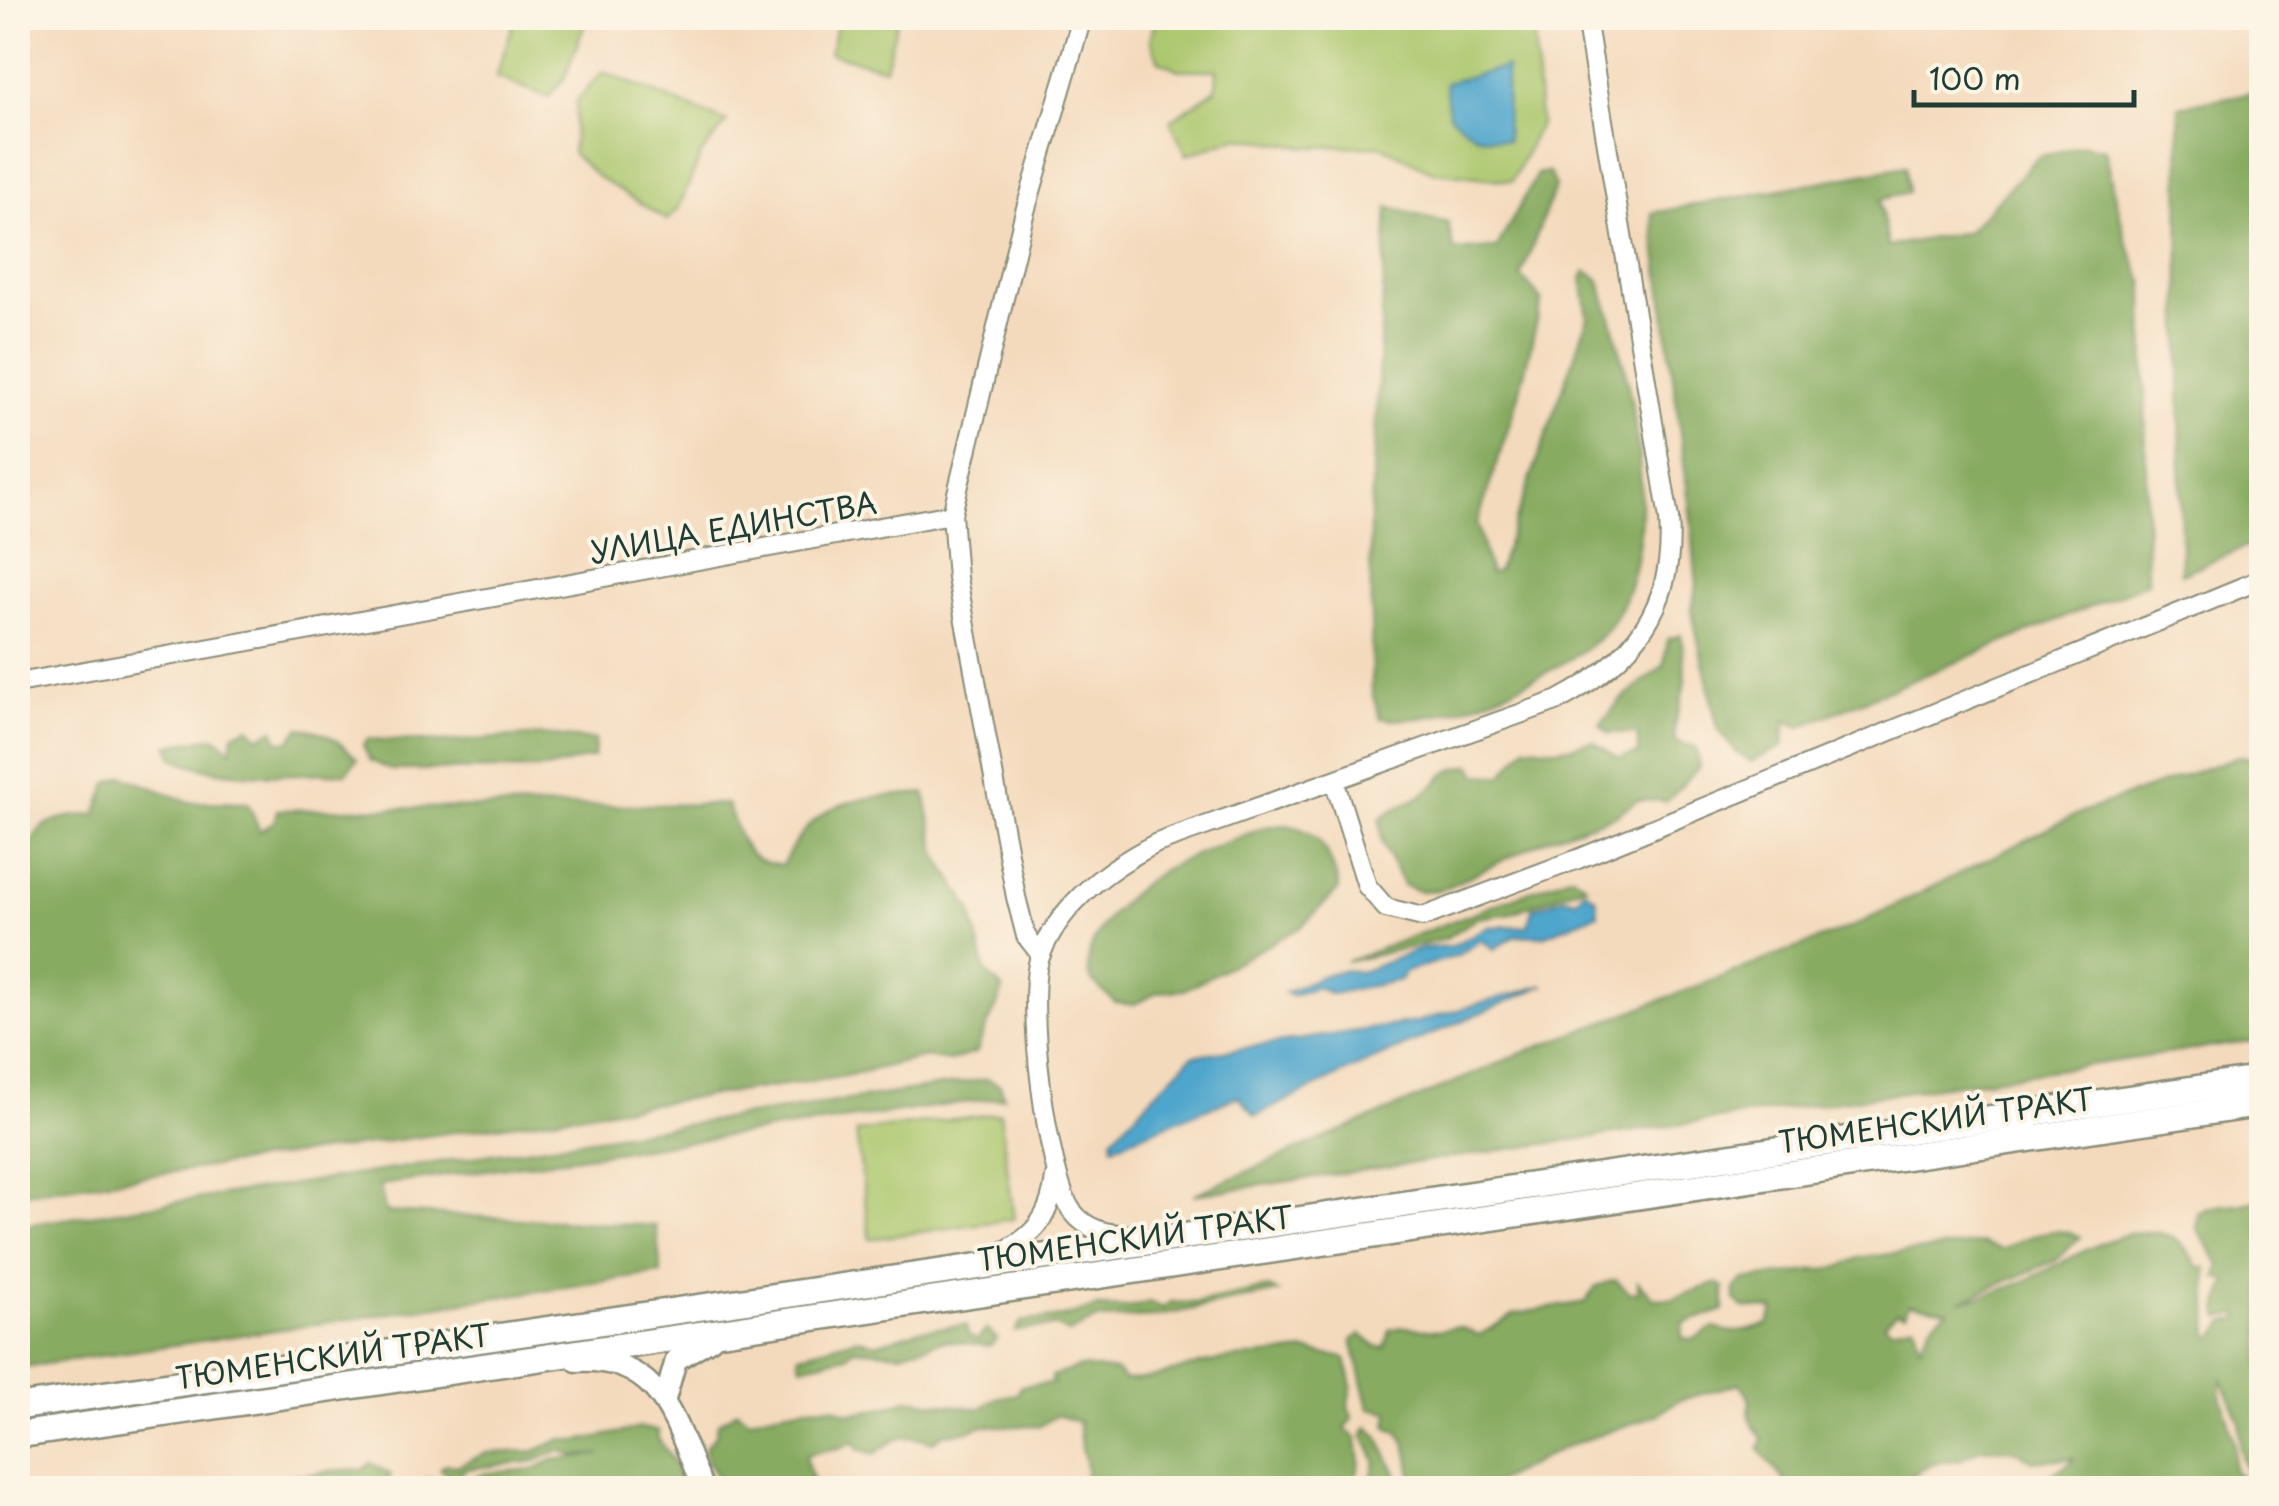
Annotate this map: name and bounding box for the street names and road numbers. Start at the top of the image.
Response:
street label: УЛИЦА ЕДИНСТВА [586,479,880,573]
street label: ТЮМЕНСКИЙ ТРАКТ [1775,1074,2097,1163]
street label: ТЮМЕНСКИЙ ТРАКТ [974,1192,1296,1281]
street label: ТЮМЕНСКИЙ ТРАКТ [172,1310,494,1399]

